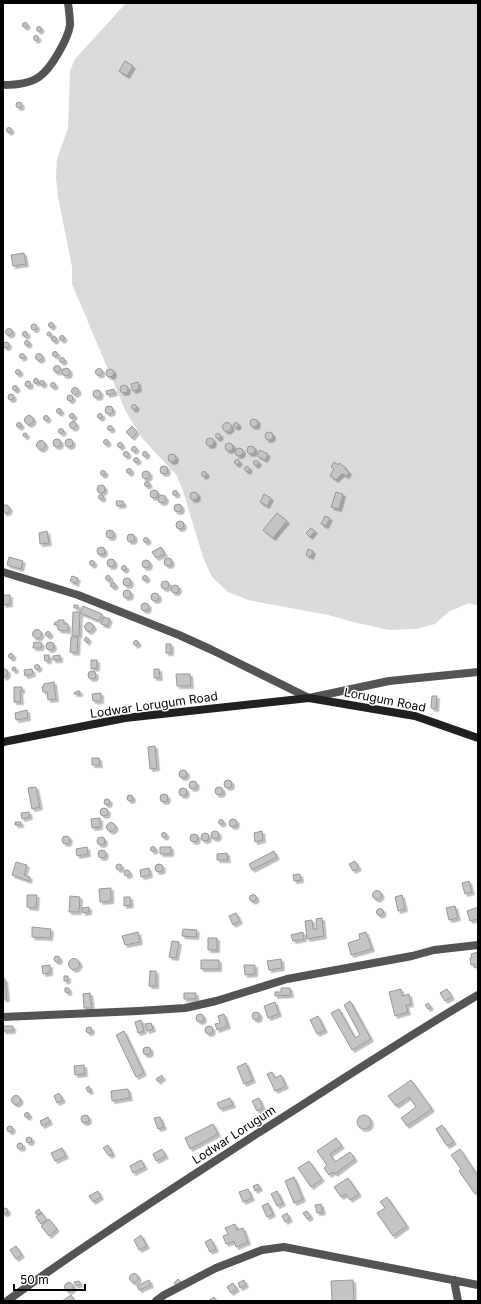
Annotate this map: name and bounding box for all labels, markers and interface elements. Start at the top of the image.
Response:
street label: Lorugum Road [343,684,427,715]
street label: Lodwar Lorugum Road [89,688,219,721]
street label: Lodwar Lorugum [189,1102,278,1167]
scale bar [14,1266,85,1292]
text: 50 m [20,1272,49,1287]

